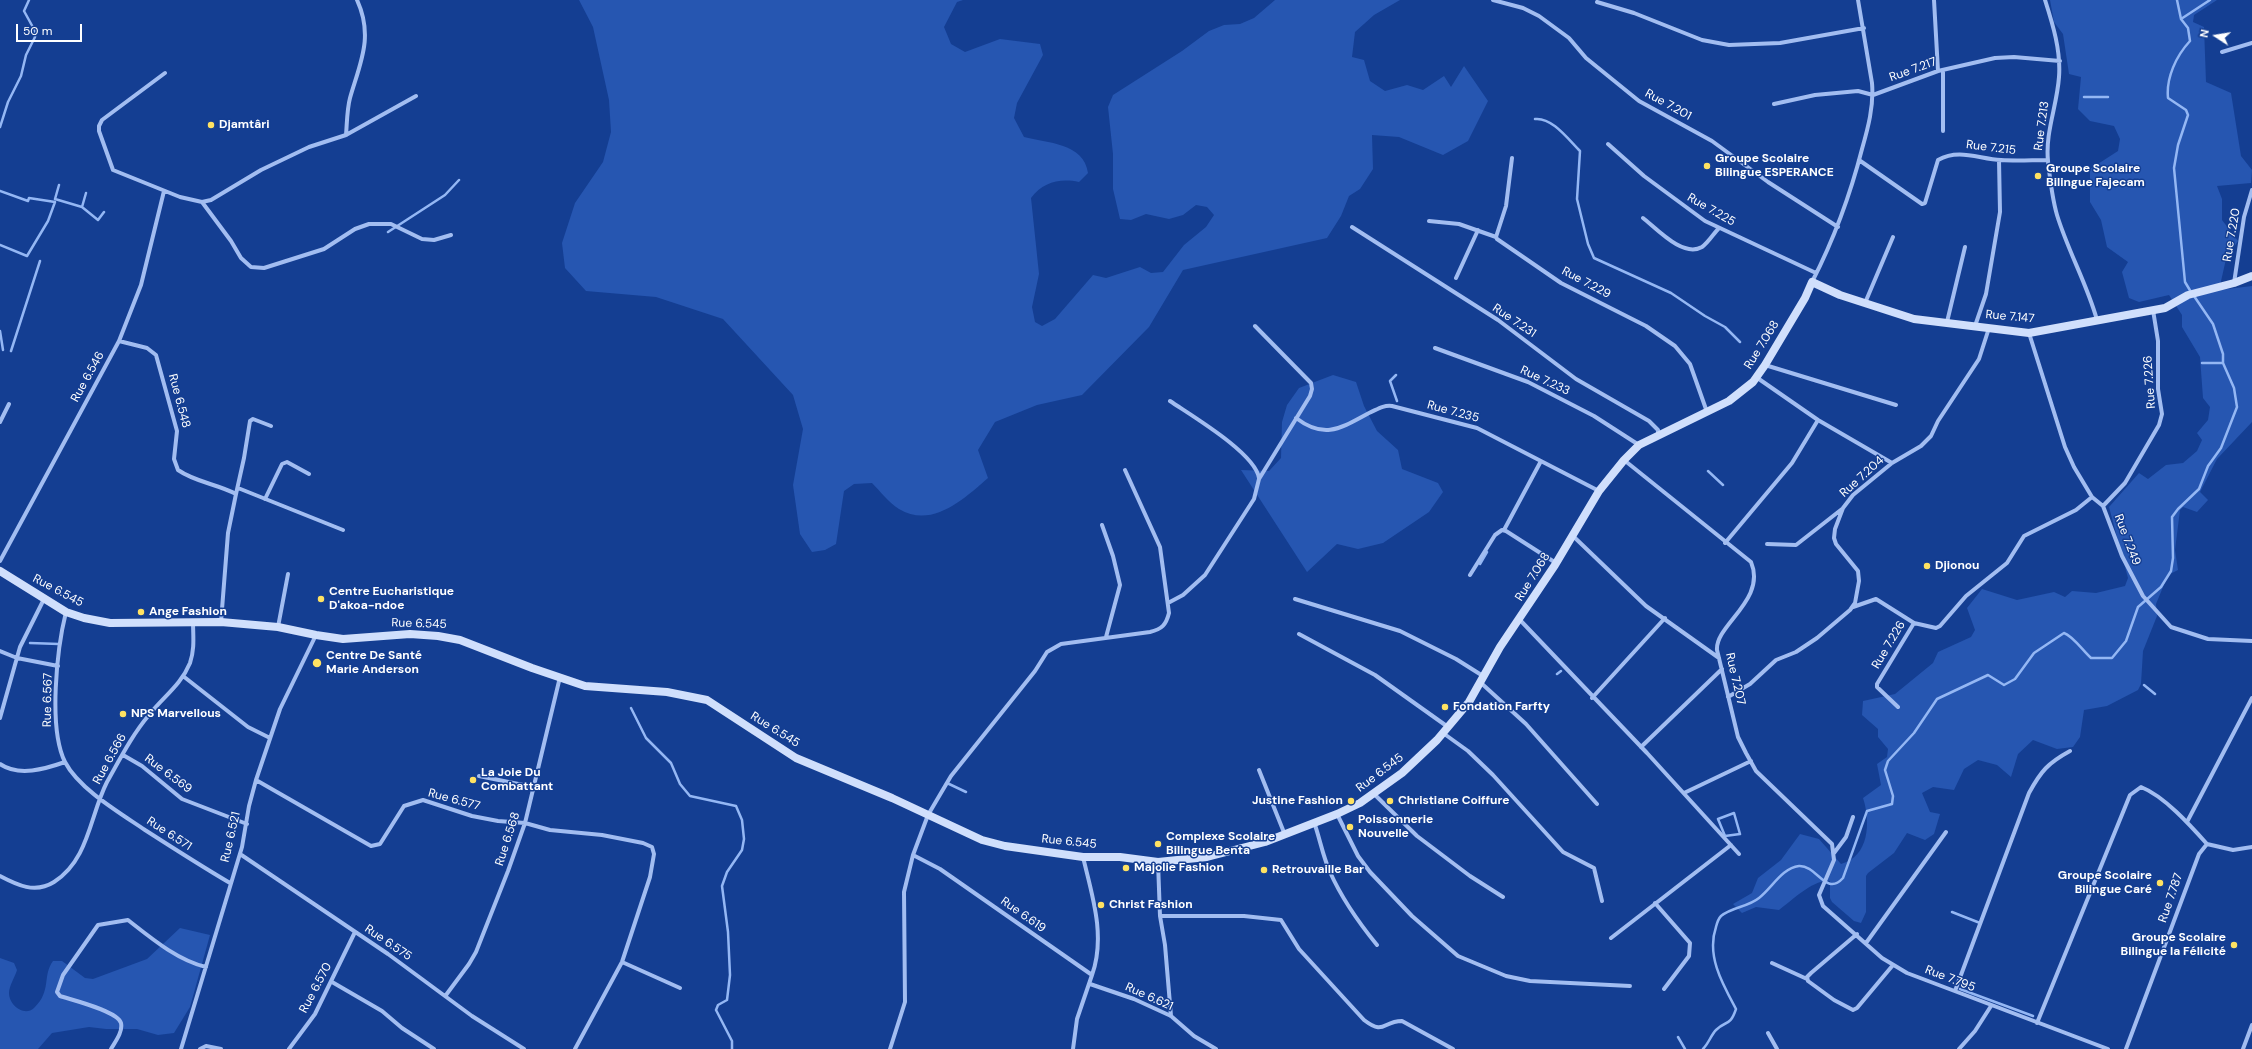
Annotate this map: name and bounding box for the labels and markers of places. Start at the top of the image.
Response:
place label: Djamtâri [219,118,270,132]
marker: Djamtâri [206,120,216,130]
place label: Groupe Scolaire Bilingue ESPERANCE [1715,152,1834,180]
marker: Groupe Scolaire Bilingue ESPERANCE [1702,161,1712,171]
place label: Groupe Scolaire Bilingue Fajecam [2046,162,2145,190]
marker: Groupe Scolaire Bilingue Fajecam [2033,171,2043,181]
place label: Djionou [1935,559,1979,573]
marker: Djionou [1922,561,1932,571]
place label: Centre Eucharistique D'akoa-ndoe [329,585,454,613]
marker: Centre Eucharistique D'akoa-ndoe [316,594,326,604]
place label: Ange Fashion [149,605,227,619]
marker: Ange Fashion [136,607,146,617]
place label: Centre De Santé Marie Anderson [326,649,422,677]
marker: Centre De Santé Marie Anderson [311,657,323,669]
place label: Fondation Farfty [1453,700,1550,714]
marker: Fondation Farfty [1440,702,1450,712]
place label: NPS Marvellous [131,707,221,721]
marker: NPS Marvellous [118,709,128,719]
place label: La Joie Du Combattant [481,766,553,794]
marker: La Joie Du Combattant [468,775,478,785]
place label: Justine Fashion [1252,794,1343,808]
place label: Christiane Coiffure [1398,794,1509,808]
marker: Justine Fashion [1346,796,1356,806]
marker: Christiane Coiffure [1385,796,1395,806]
place label: Poissonnerie Nouvelle [1358,813,1433,841]
marker: Poissonnerie Nouvelle [1345,822,1355,832]
place label: Complexe Scolaire Bilingue Benta [1166,830,1275,858]
marker: Complexe Scolaire Bilingue Benta [1153,839,1163,849]
place label: Majolie Fashion [1134,861,1224,875]
marker: Majolie Fashion [1121,863,1131,873]
place label: Retrouvaille Bar [1272,863,1364,877]
marker: Retrouvaille Bar [1259,865,1269,875]
place label: Groupe Scolaire Bilingue Caré [2058,869,2152,897]
marker: Groupe Scolaire Bilingue Caré [2155,878,2165,888]
place label: Christ Fashion [1109,898,1193,912]
marker: Christ Fashion [1096,900,1106,910]
place label: Groupe Scolaire Bilingue la Félicité [2121,931,2226,959]
marker: Groupe Scolaire Bilingue la Félicité [2229,940,2239,950]

